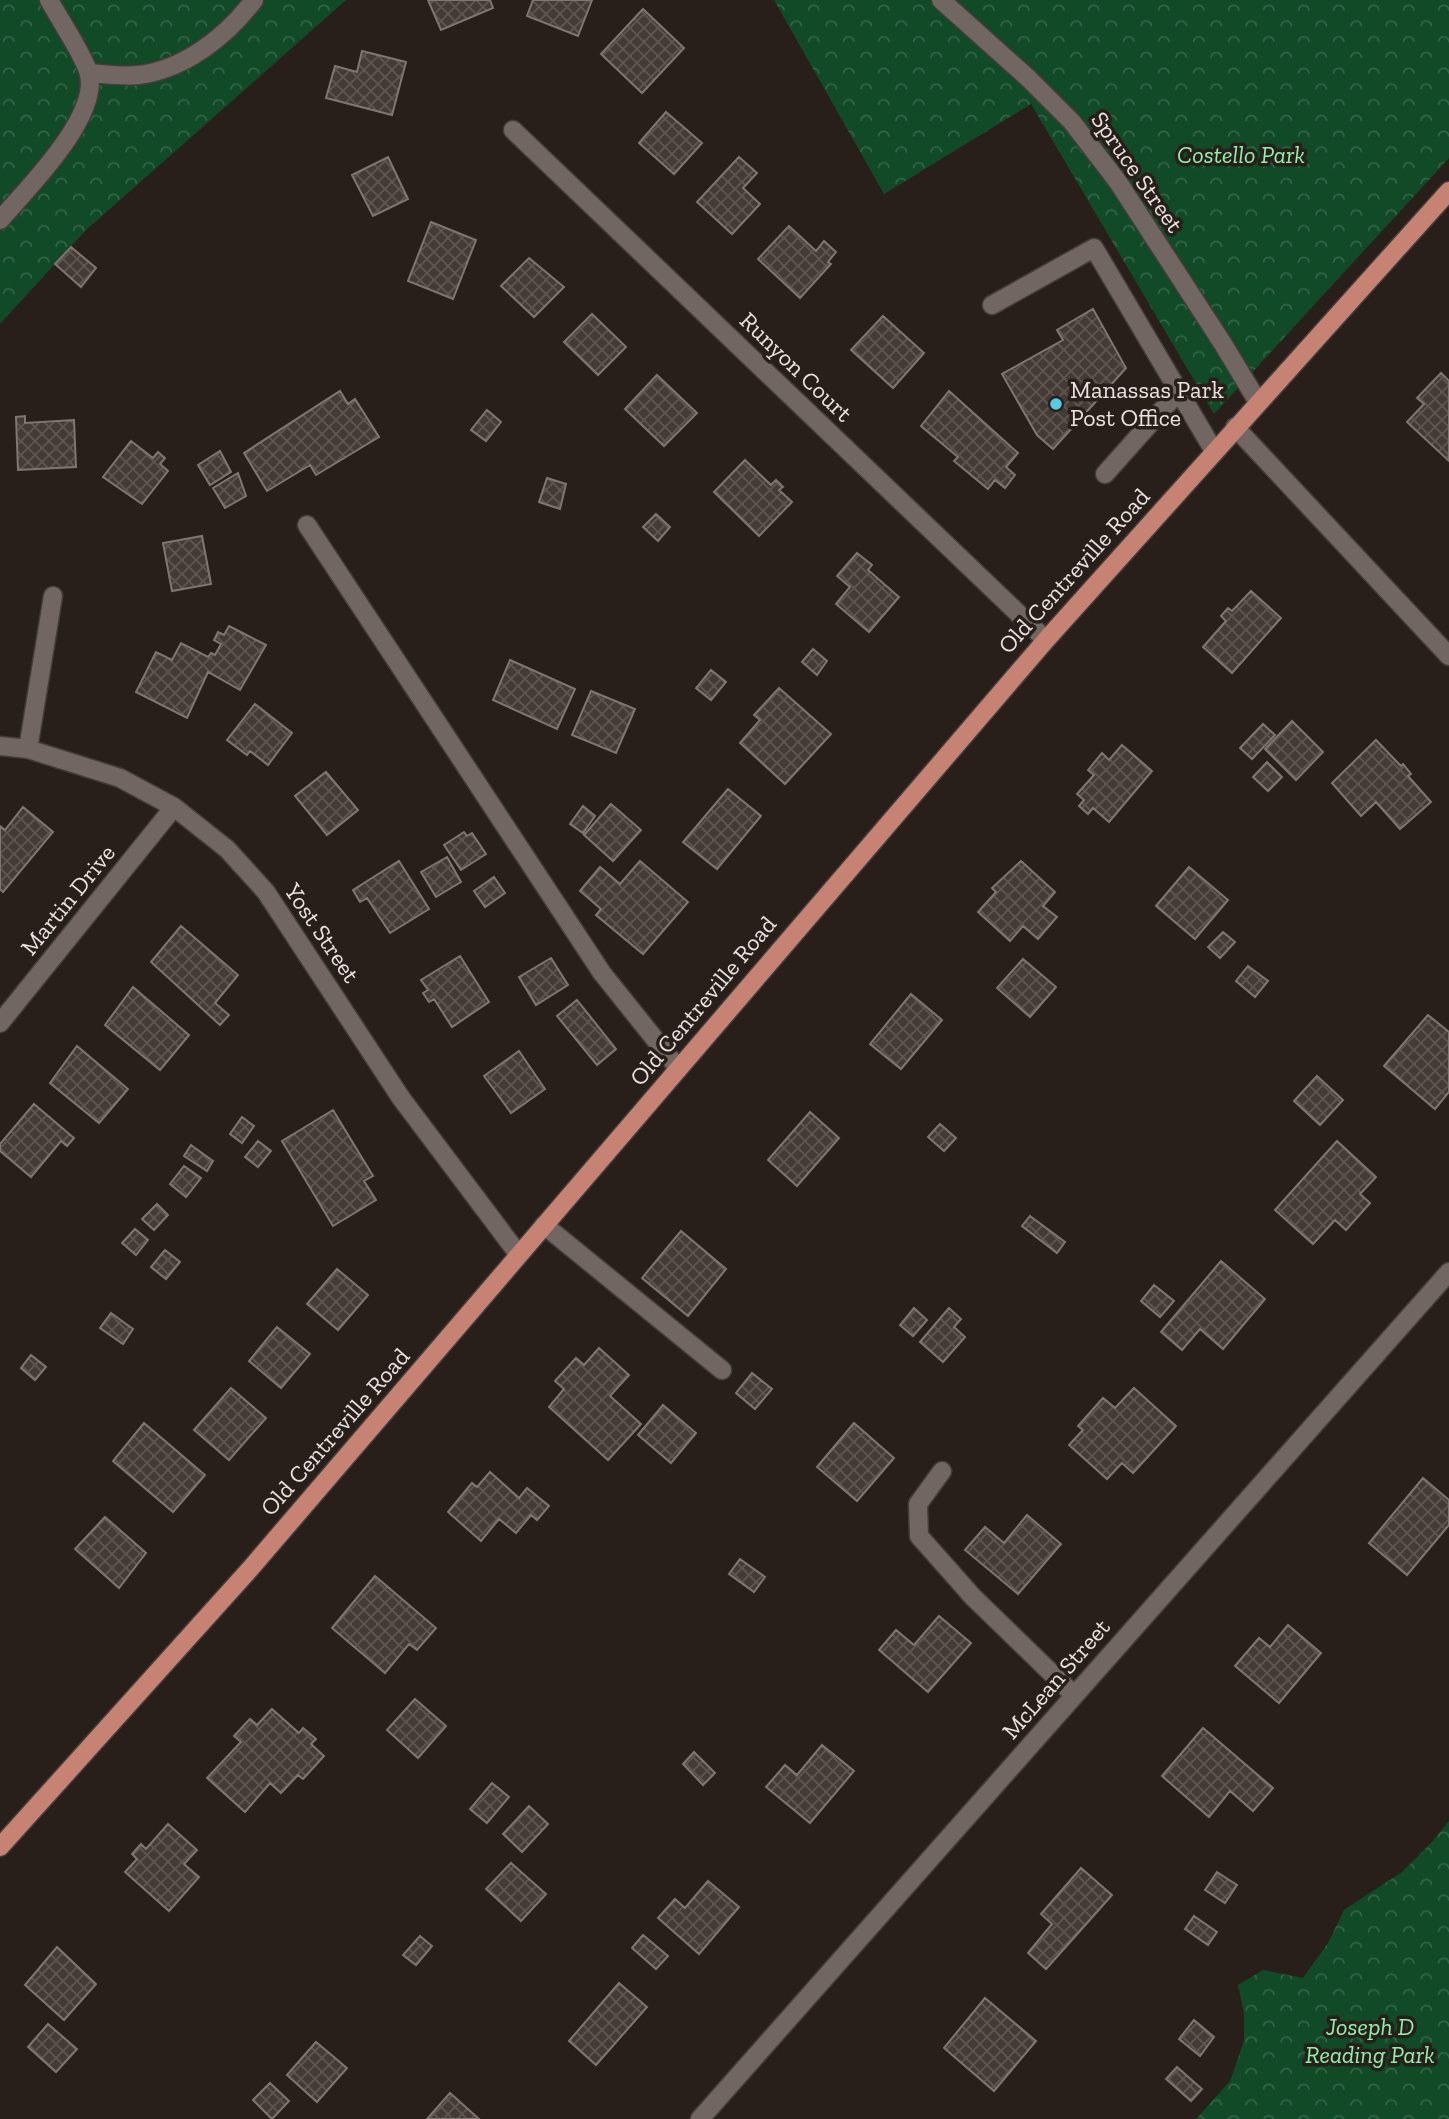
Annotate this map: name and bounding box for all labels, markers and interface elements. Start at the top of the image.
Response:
street label: Spruce Street [1085,106,1190,238]
park label: Costello Park [1177,140,1305,169]
street label: Runyon Court [734,306,859,428]
place label: Manassas Park Post Office [1070,375,1225,432]
marker: Manassas Park Post Office [1048,396,1064,412]
street label: Old Centreville Road [992,482,1156,659]
street label: Martin Drive [14,839,121,961]
street label: Yost Street [278,877,366,988]
street label: Old Centreville Road [623,910,782,1091]
street label: Old Centreville Road [254,1342,415,1521]
street label: McLean Street [996,1613,1116,1745]
park label: Joseph D Reading Park [1305,2012,1435,2069]

